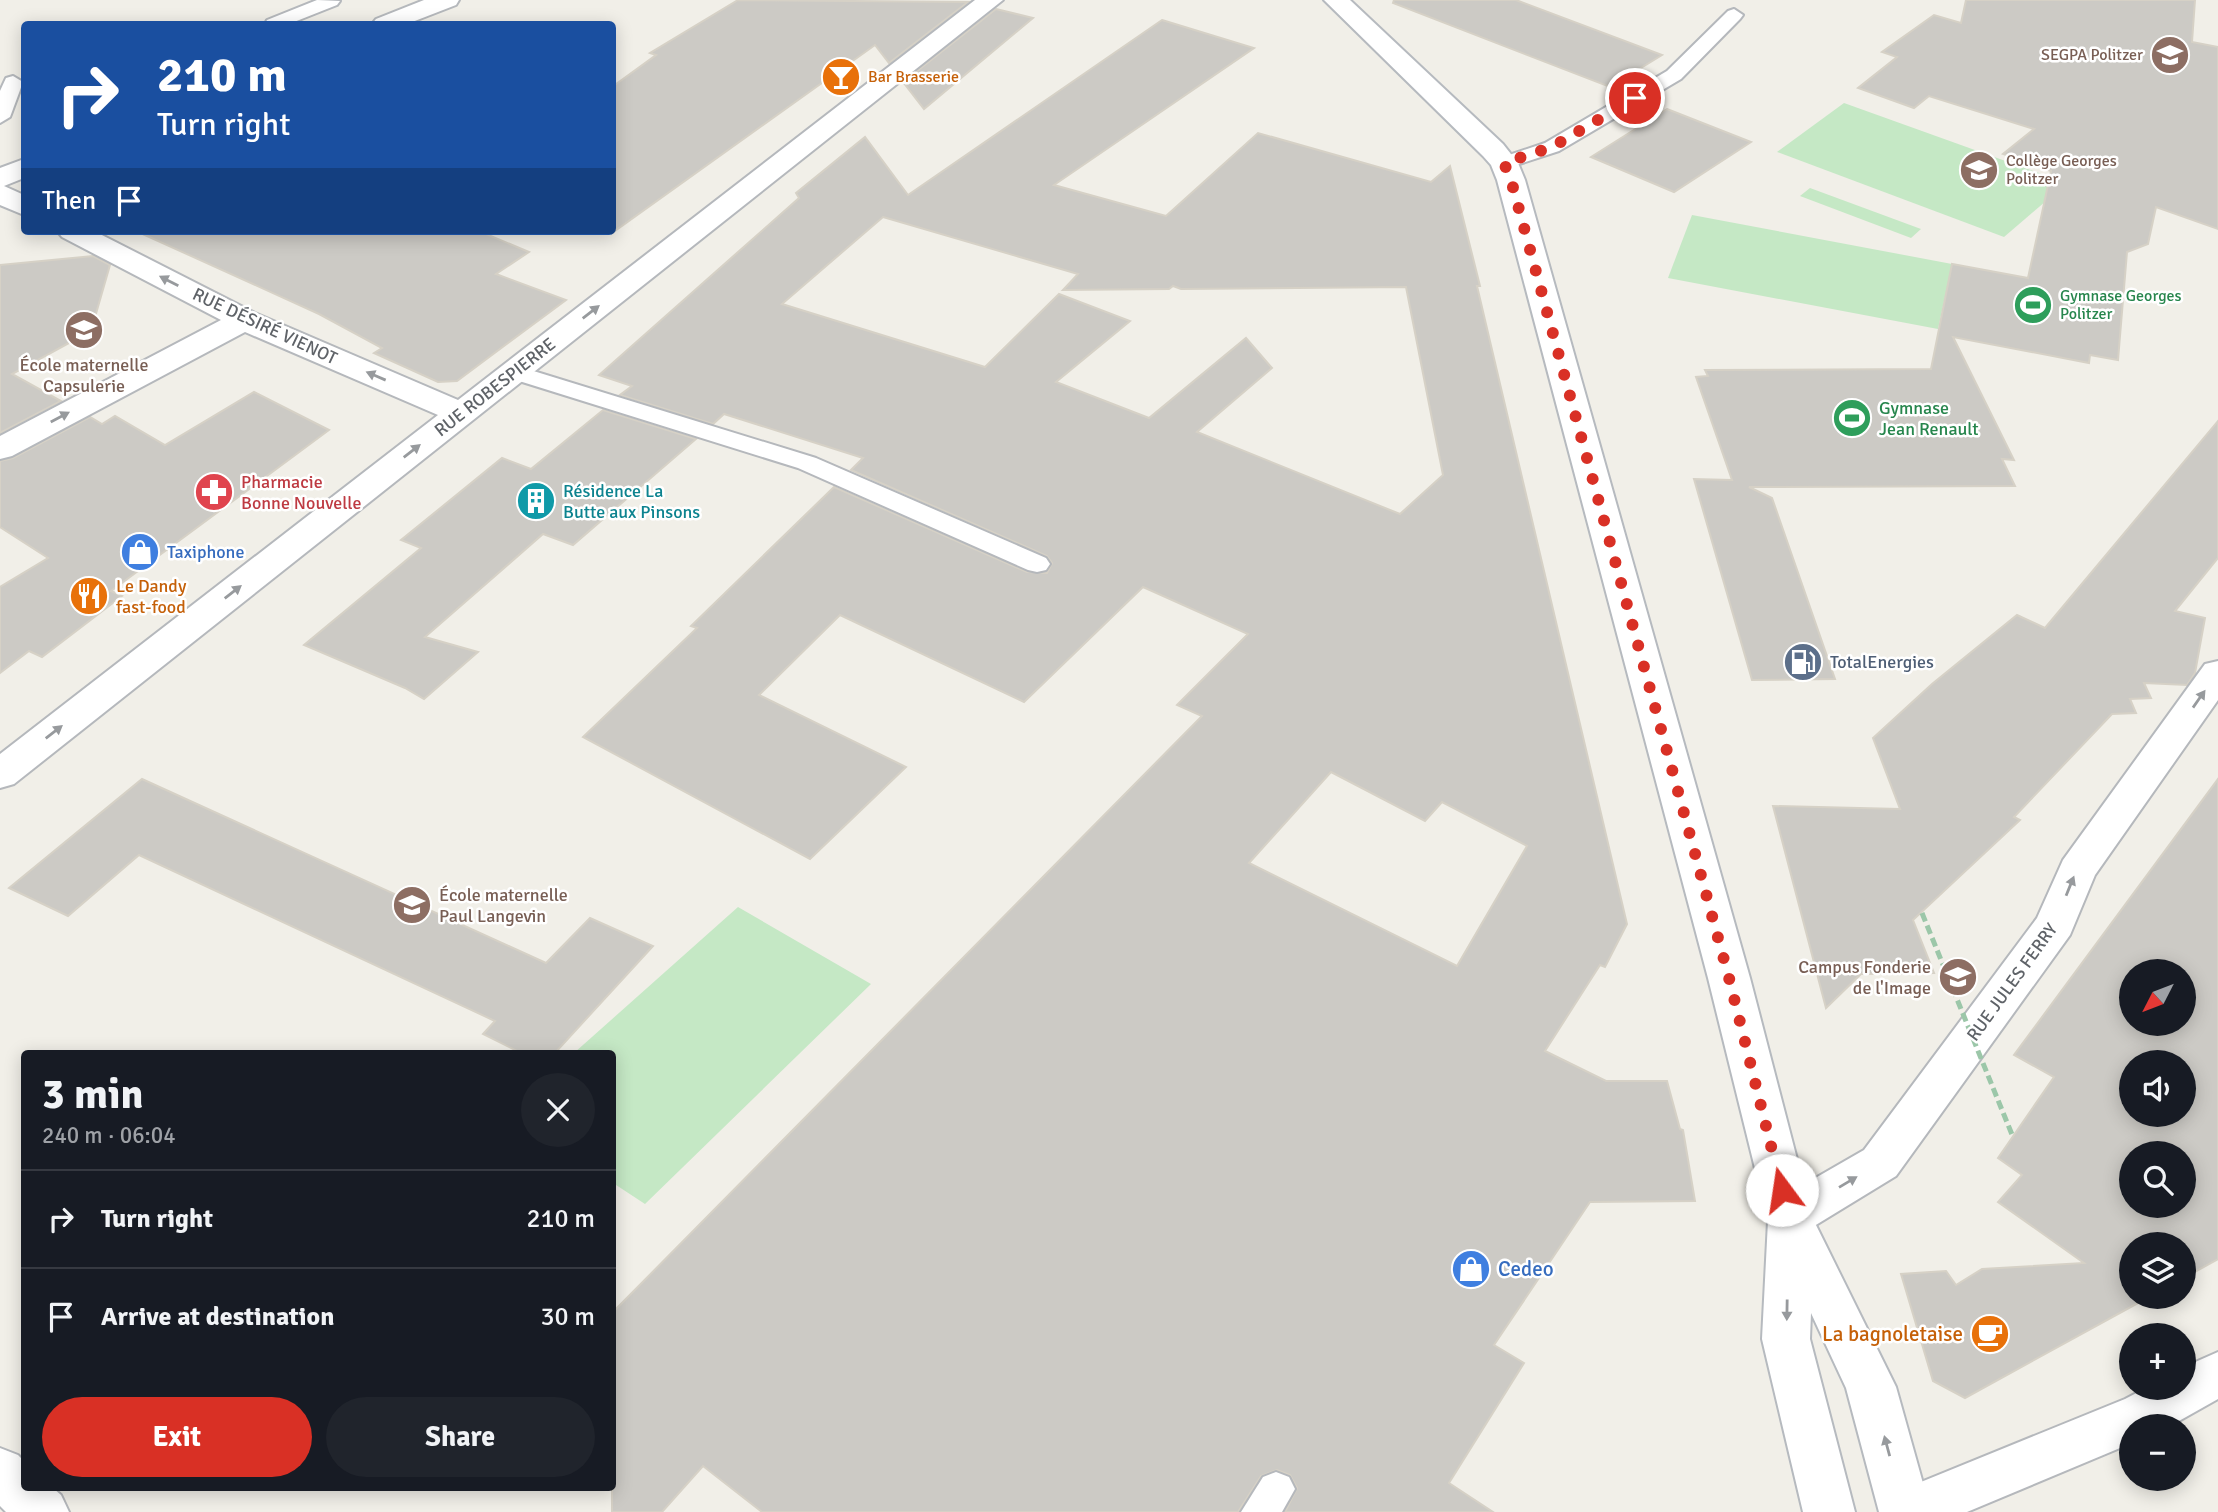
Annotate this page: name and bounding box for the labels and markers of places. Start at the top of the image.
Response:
school or university icon: SEGPA Politzer [2149,34,2191,76]
place label: SEGPA Politzer [2041,45,2143,65]
bar icon: Bar Brasserie [820,56,862,98]
place label: Bar Brasserie [868,67,959,87]
pin [1605,68,1665,128]
school or university icon: Collège Georges Politzer [1958,149,2000,191]
place label: Collège Georges Politzer [2006,151,2117,189]
sports icon: Gymnase Georges Politzer [2012,284,2054,326]
place label: Gymnase Georges Politzer [2060,286,2182,324]
school or university icon: École maternelle Capsulerie [63,309,105,351]
place label: École maternelle Capsulerie [20,354,148,397]
sports icon: Gymnase Jean Renault [1831,397,1873,439]
place label: Gymnase Jean Renault [1879,397,1979,440]
pharmacy icon: Pharmacie Bonne Nouvelle [193,471,235,513]
place label: Pharmacie Bonne Nouvelle [241,471,361,514]
building icon: Résidence La Butte aux Pinsons [515,480,557,522]
place label: Résidence La Butte aux Pinsons [563,480,700,523]
shop icon: Taxiphone [119,531,161,573]
place label: Taxiphone [167,541,244,563]
restaurant icon: Le Dandy fast-food [68,575,110,617]
place label: Le Dandy fast-food [116,575,187,618]
fuel station icon: TotalEnergies [1782,641,1824,683]
place label: TotalEnergies [1830,651,1934,673]
school or university icon: École maternelle Paul Langevin [391,884,433,926]
place label: École maternelle Paul Langevin [439,884,568,927]
place label: Campus Fonderie de l'Image [1798,956,1931,999]
school or university icon: Campus Fonderie de l'Image [1937,956,1979,998]
shop icon: Cedeo [1450,1248,1492,1290]
place label: Cedeo [1498,1256,1554,1282]
cafe icon: La bagnoletaise [1969,1313,2011,1355]
place label: La bagnoletaise [1822,1321,1963,1347]

